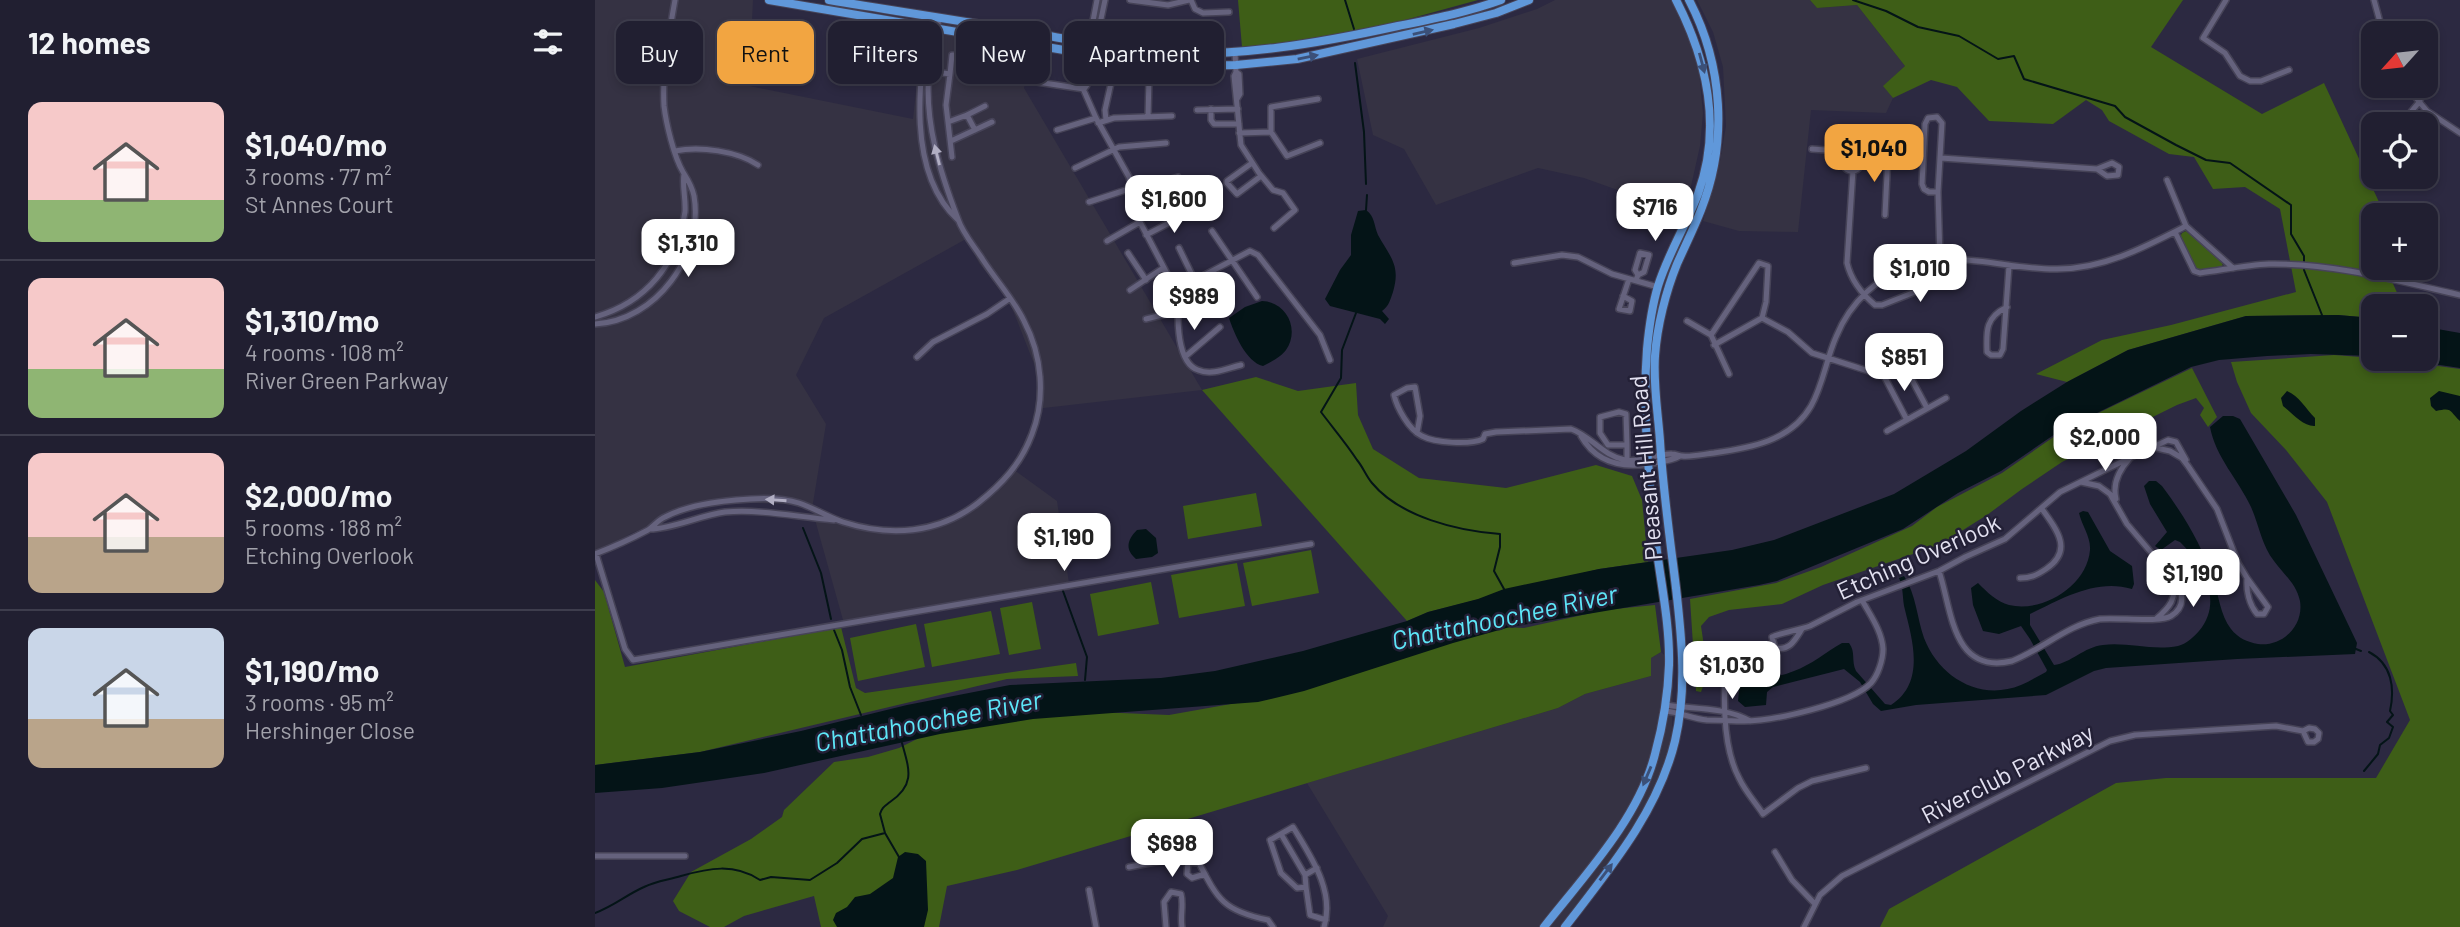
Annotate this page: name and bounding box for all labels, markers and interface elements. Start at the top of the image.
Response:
chip: Buy [616,21,703,84]
chip: Rent [717,21,814,84]
chip: Filters [828,21,942,84]
chip: New [956,21,1050,84]
chip: Apartment [1064,21,1224,84]
north arrow [2361,21,2438,98]
map controls [2361,21,2438,371]
icon: filters [529,23,567,61]
text: 12 homes [28,24,151,60]
one-way arrow [1412,26,1434,37]
one-way arrow [1297,51,1319,62]
one-way arrow [1697,52,1708,74]
button: locate [2361,112,2438,189]
pin: $1,040 [1817,124,1931,184]
text: $1,040/mo [245,126,387,162]
icon: home [84,130,168,214]
text: $1,040 [1841,133,1907,161]
one-way arrow [931,144,942,166]
text: 3 rooms · 77 m² [245,162,392,190]
pin: $1,600 [1117,176,1231,235]
text: $1,600 [1141,184,1207,212]
pin: $716 [1614,184,1696,243]
text: St Annes Court [245,190,394,218]
text: $716 [1632,192,1678,220]
button: + [2361,203,2438,280]
pin: $1,310 [631,219,745,279]
text: $1,310 [658,228,719,256]
pin: $1,010 [1863,244,1977,304]
text: $1,010 [1890,253,1950,281]
pin: $989 [1153,272,1235,332]
text: $989 [1169,281,1219,309]
button: − [2361,294,2438,371]
text: $1,310/mo [245,302,380,338]
icon: home [84,306,168,390]
pin: $851 [1863,334,1945,393]
text: 4 rooms · 108 m² [245,338,404,366]
text: $851 [1881,342,1927,370]
text: River Green Parkway [245,366,448,394]
street label: Pleasant Hill Road [1622,374,1668,562]
pin: $2,000 [2048,414,2162,473]
text: $2,000 [2070,422,2140,450]
text: $2,000/mo [245,477,392,513]
icon: home [84,481,168,565]
one-way arrow [765,495,787,506]
street label: Etching Overlook [1832,507,2004,605]
text: 5 rooms · 188 m² [245,513,402,541]
pin: $1,190 [1007,514,1121,573]
text: $1,190 [1034,522,1094,550]
text: Etching Overlook [245,541,414,569]
pin: $1,190 [2136,550,2250,609]
text: $1,190 [2163,558,2223,586]
water label: Chattahoochee River [1388,577,1621,655]
pin: $1,030 [1675,642,1789,701]
text: $1,030 [1699,650,1765,678]
text: $1,190/mo [245,652,379,688]
icon: home [84,656,168,740]
water label: Chattahoochee River [812,683,1045,757]
text: 3 rooms · 95 m² [245,688,394,716]
text: Hershinger Close [245,716,415,744]
street label: Riverclub Parkway [1916,717,2098,829]
one-way arrow [1641,766,1652,787]
pin: $698 [1131,820,1213,879]
text: $698 [1147,828,1197,856]
one-way arrow [1598,864,1613,882]

